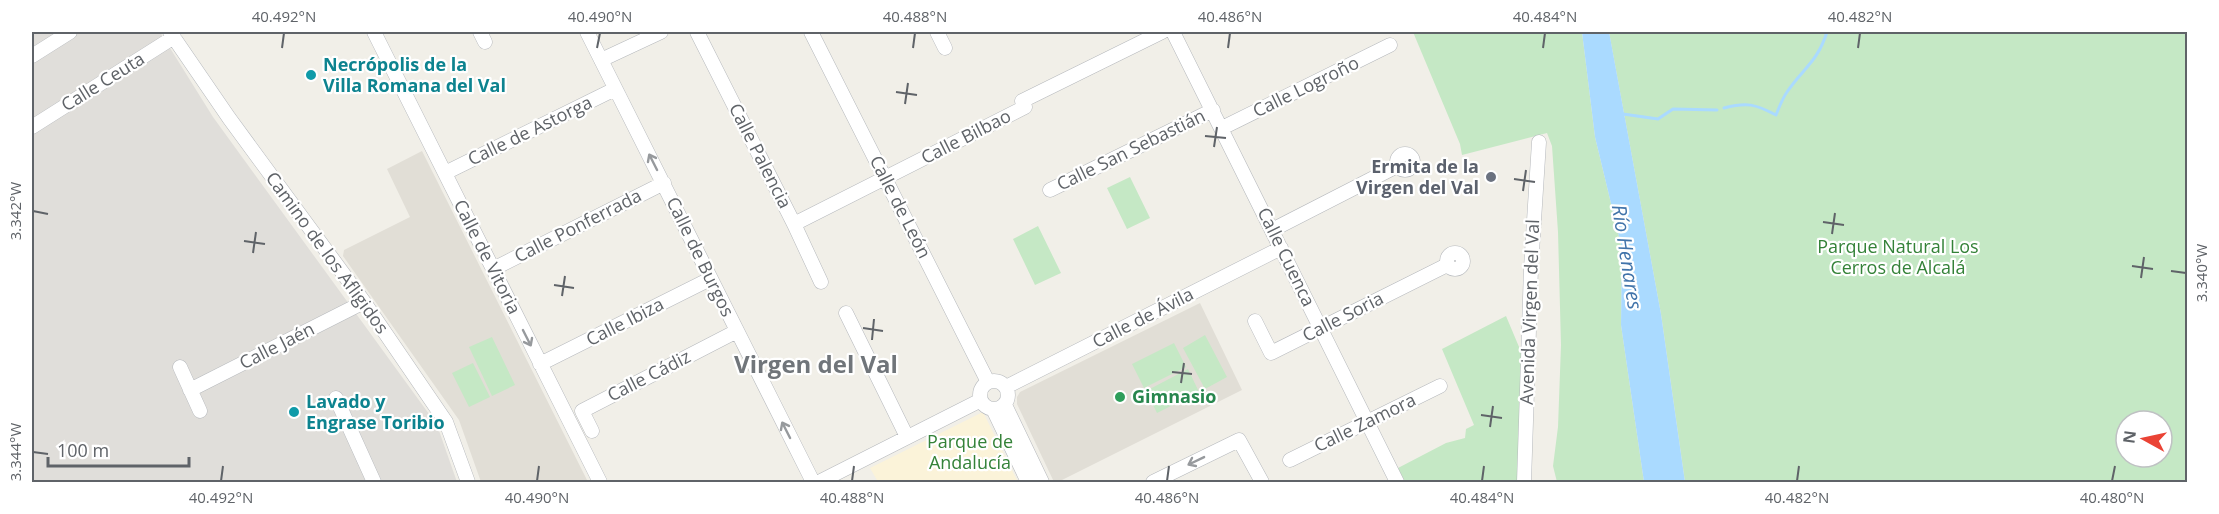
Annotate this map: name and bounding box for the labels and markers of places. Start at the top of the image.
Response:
place label: Necrópolis de la Villa Romana del Val [323,52,506,97]
marker: Necrópolis de la Villa Romana del Val [304,68,318,82]
place label: Ermita de la Virgen del Val [1356,154,1479,199]
marker: Ermita de la Virgen del Val [1484,170,1498,184]
place label: Gimnasio [1132,384,1217,408]
place label: Lavado y Engrase Toribio [306,389,445,434]
marker: Gimnasio [1113,390,1127,404]
marker: Lavado y Engrase Toribio [287,405,301,419]

